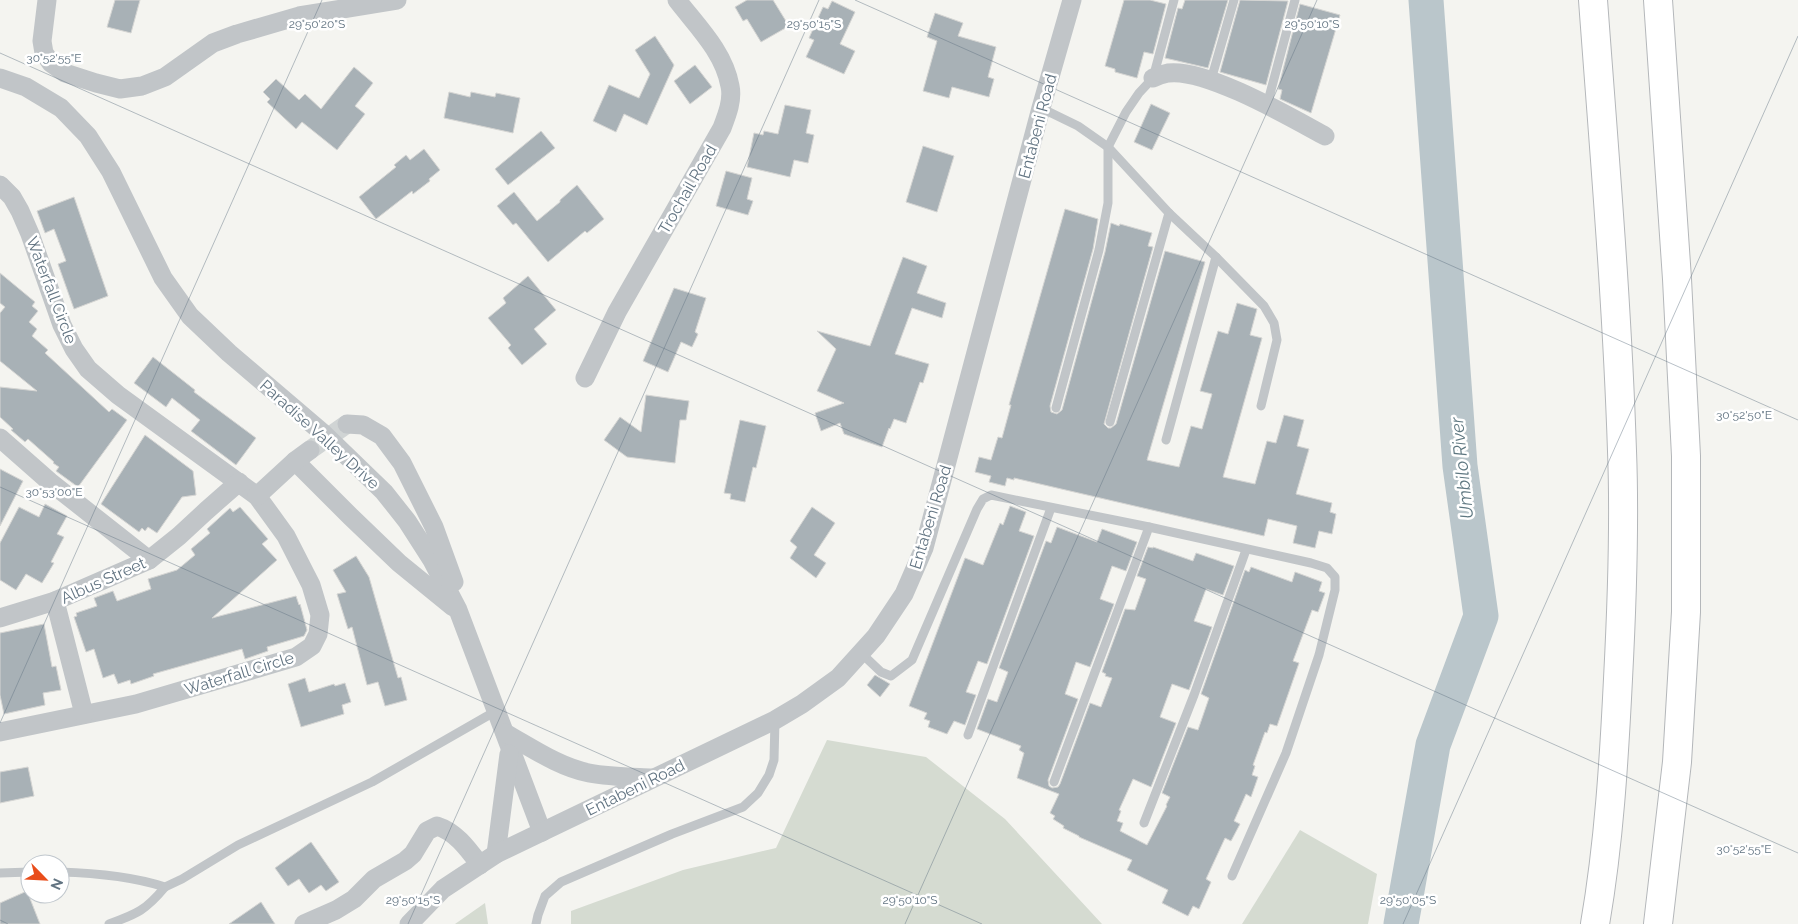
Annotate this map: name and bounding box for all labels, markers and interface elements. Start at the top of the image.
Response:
text: 29°50'20"S [289,17,345,31]
text: 29°50'15"S [787,17,841,31]
text: 29°50'10"S [1284,17,1340,31]
text: 30°52'55"E [26,51,82,65]
street label: Entabeni Road [1014,72,1061,181]
street label: Trochail Road [654,141,721,237]
street label: Waterfall Circle [22,234,81,347]
street label: Paradise Valley Drive [256,376,383,493]
text: 30°52'50"E [1716,408,1772,422]
water label: Umbilo River [1446,415,1477,520]
street label: Entabeni Road [906,463,955,571]
text: 30°53'00"E [25,485,83,499]
street label: Albus Street [58,553,149,608]
street label: Waterfall Circle [182,648,296,699]
street label: Entabeni Road [583,755,688,820]
text: 30°52'55"E [1716,842,1772,856]
north arrow [20,854,70,904]
text: N [47,876,66,892]
text: 29°50'15"S [386,893,440,907]
text: 29°50'10"S [882,893,938,907]
text: 29°50'05"S [1380,893,1436,907]

